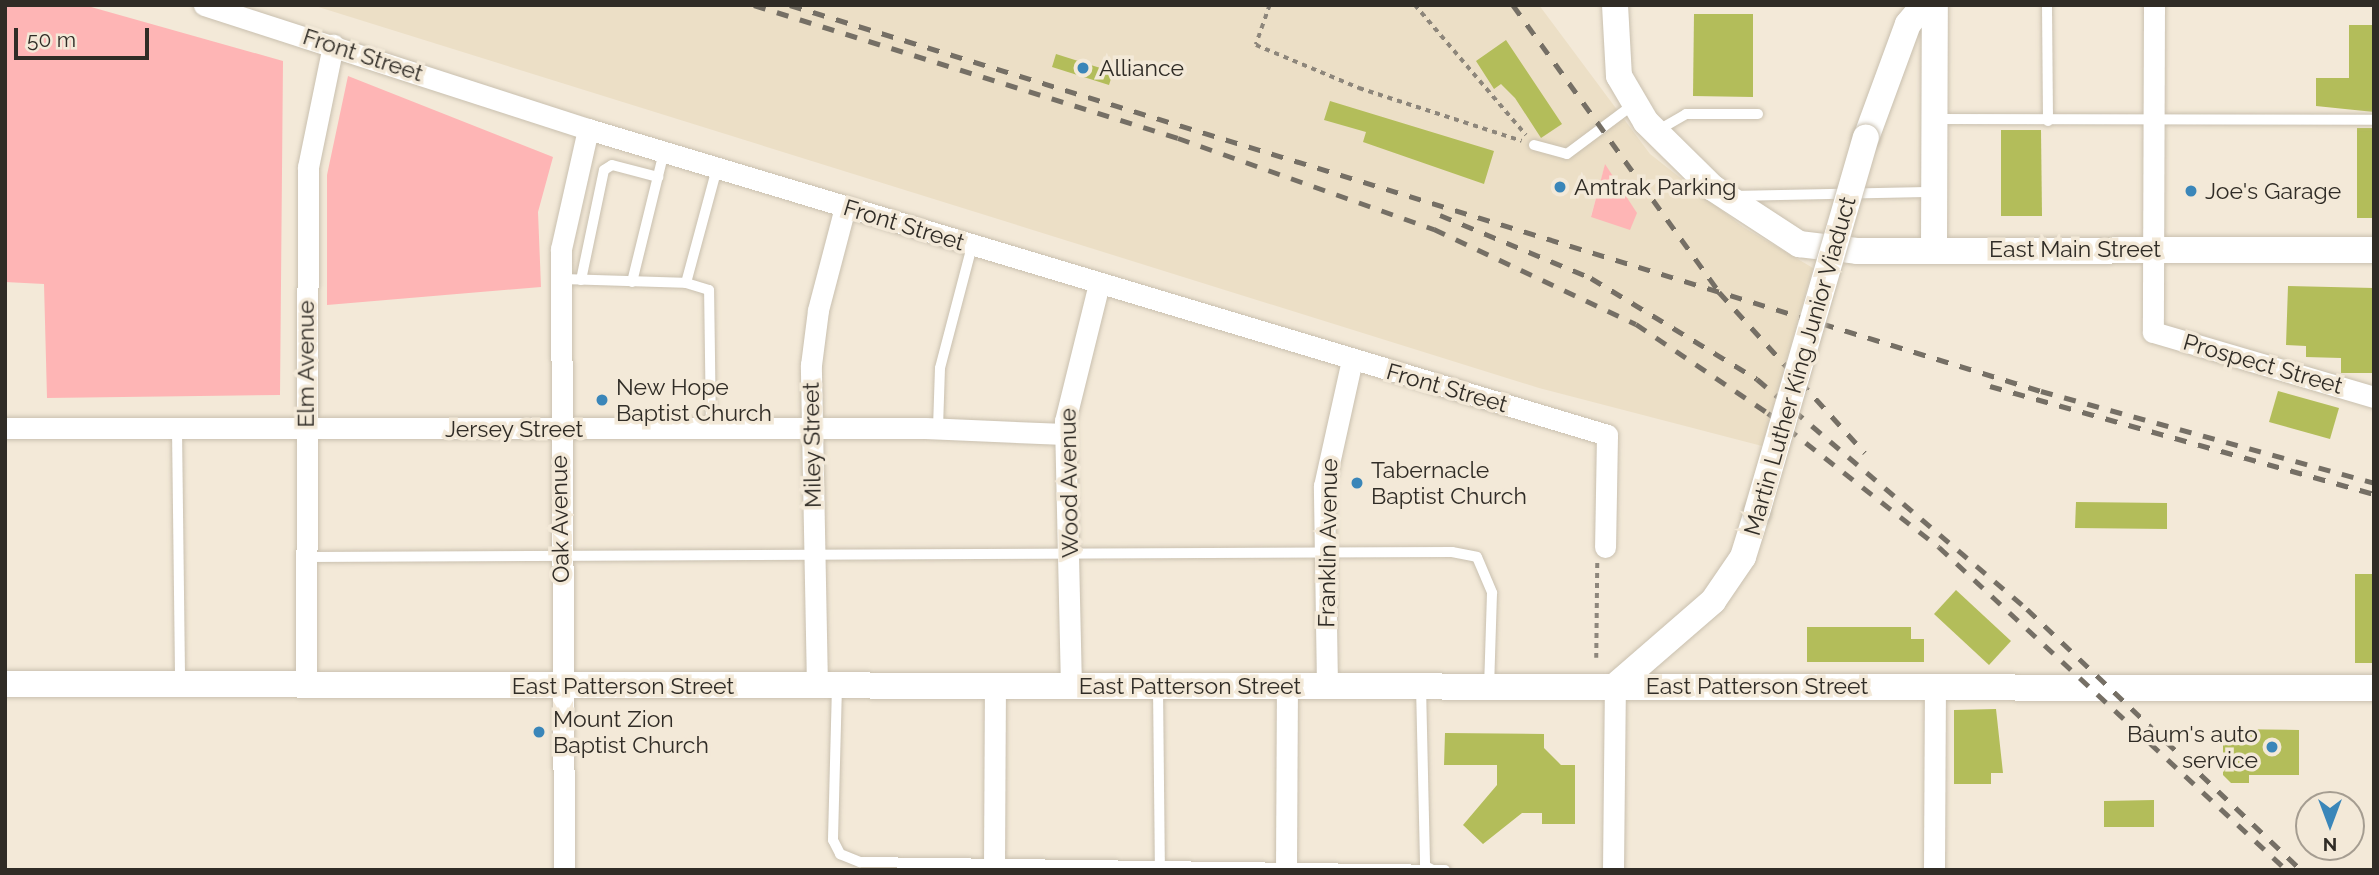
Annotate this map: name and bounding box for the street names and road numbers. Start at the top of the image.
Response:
street label: Front Street [299,23,427,87]
street label: Martin Luther King Junior Viaduct [1738,192,1862,540]
street label: Front Street [840,194,968,256]
street label: East Main Street [1989,235,2161,263]
street label: Elm Avenue [292,300,320,428]
street label: Prospect Street [2180,328,2346,400]
street label: Front Street [1383,358,1511,418]
street label: Miley Street [797,381,827,509]
street label: Wood Avenue [1054,407,1084,559]
street label: Jersey Street [445,415,583,443]
street label: Oak Avenue [545,455,575,583]
street label: Franklin Avenue [1313,458,1343,628]
street label: East Patterson Street [512,672,734,700]
street label: East Patterson Street [1079,672,1301,700]
street label: East Patterson Street [1646,672,1868,700]

